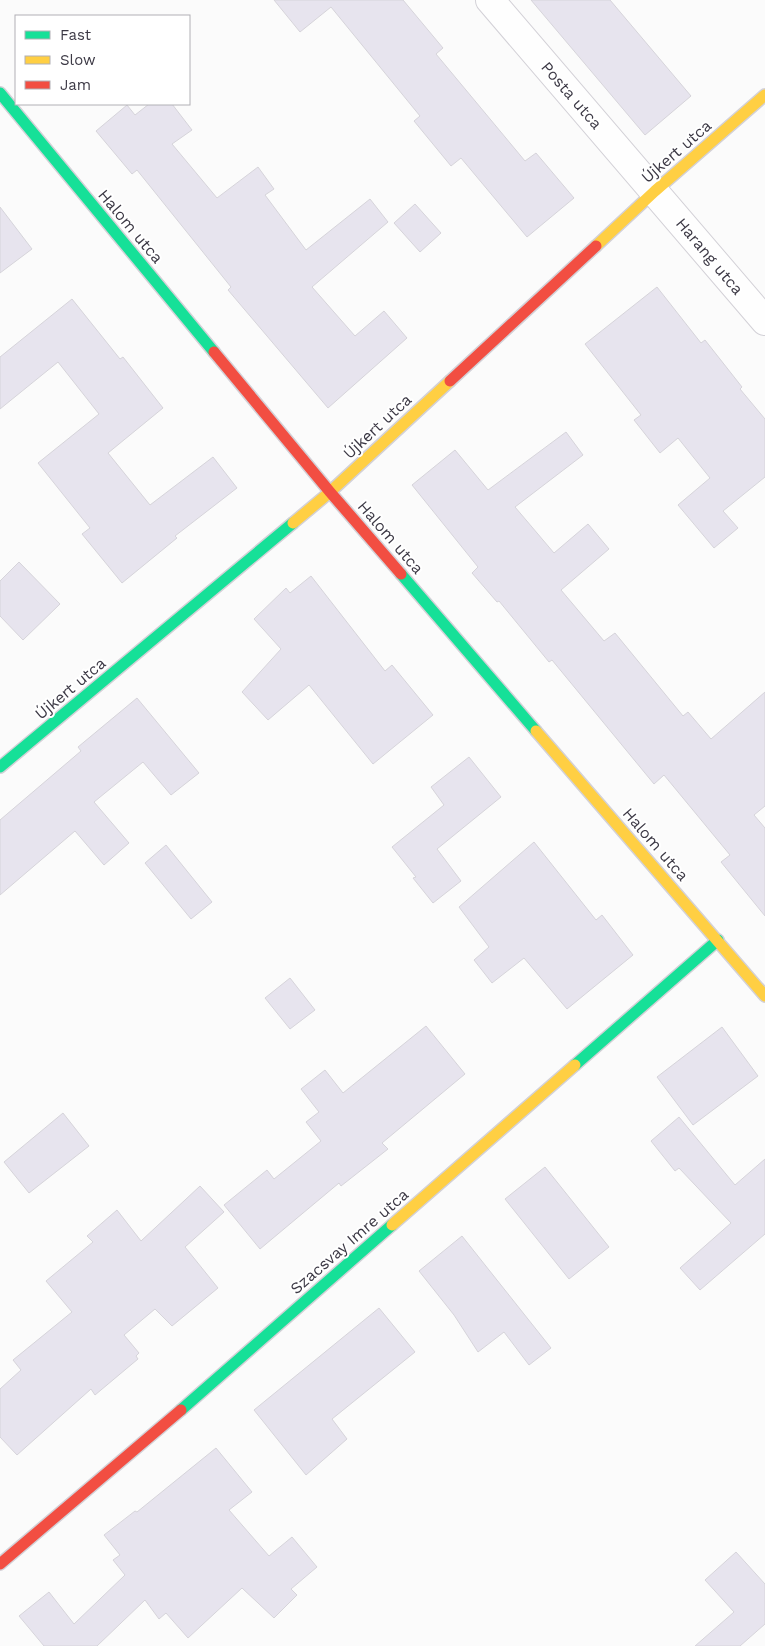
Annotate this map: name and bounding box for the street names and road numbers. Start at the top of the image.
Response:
street label: Posta utca [537,58,606,133]
street label: Újkert utca [638,116,715,187]
street label: Halom utca [94,186,167,267]
street label: Harang utca [672,214,747,299]
street label: Újkert utca [339,390,415,463]
street label: Halom utca [354,497,427,578]
street label: Újkert utca [31,653,109,723]
street label: Halom utca [619,804,692,885]
street label: Szacsvay Imre utca [286,1185,412,1298]

